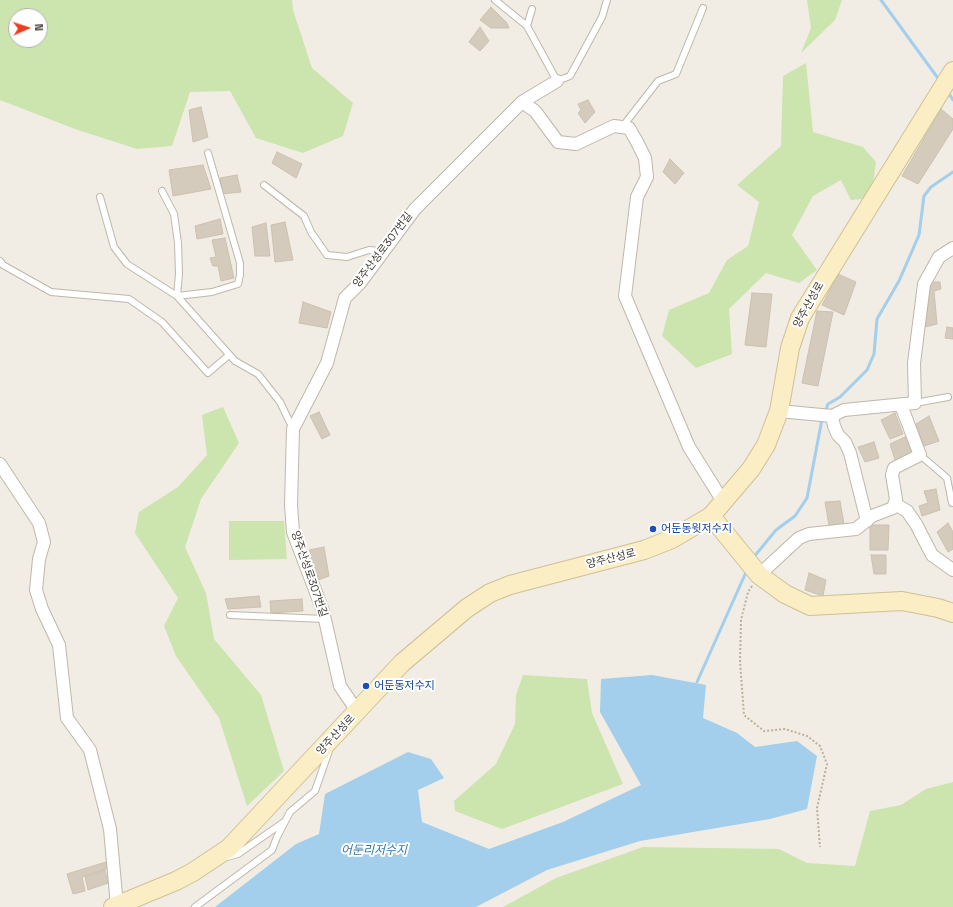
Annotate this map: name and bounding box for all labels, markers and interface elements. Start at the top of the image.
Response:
north arrow [8,8,48,48]
text: N [32,23,46,31]
street label: 양주산성로307번길 [350,210,416,290]
street label: 양주산성로 [791,280,827,330]
place label: 어둔동윗저수지 [661,522,732,536]
marker: 어둔동윗저수지 [648,524,658,534]
street label: 양주산성로307번길 [288,529,330,619]
street label: 양주산성로 [585,546,637,572]
place label: 어둔동저수지 [374,679,435,693]
marker: 어둔동저수지 [361,681,371,691]
street label: 양주산성로 [314,712,358,758]
water label: 어둔리저수지 [341,844,407,858]

